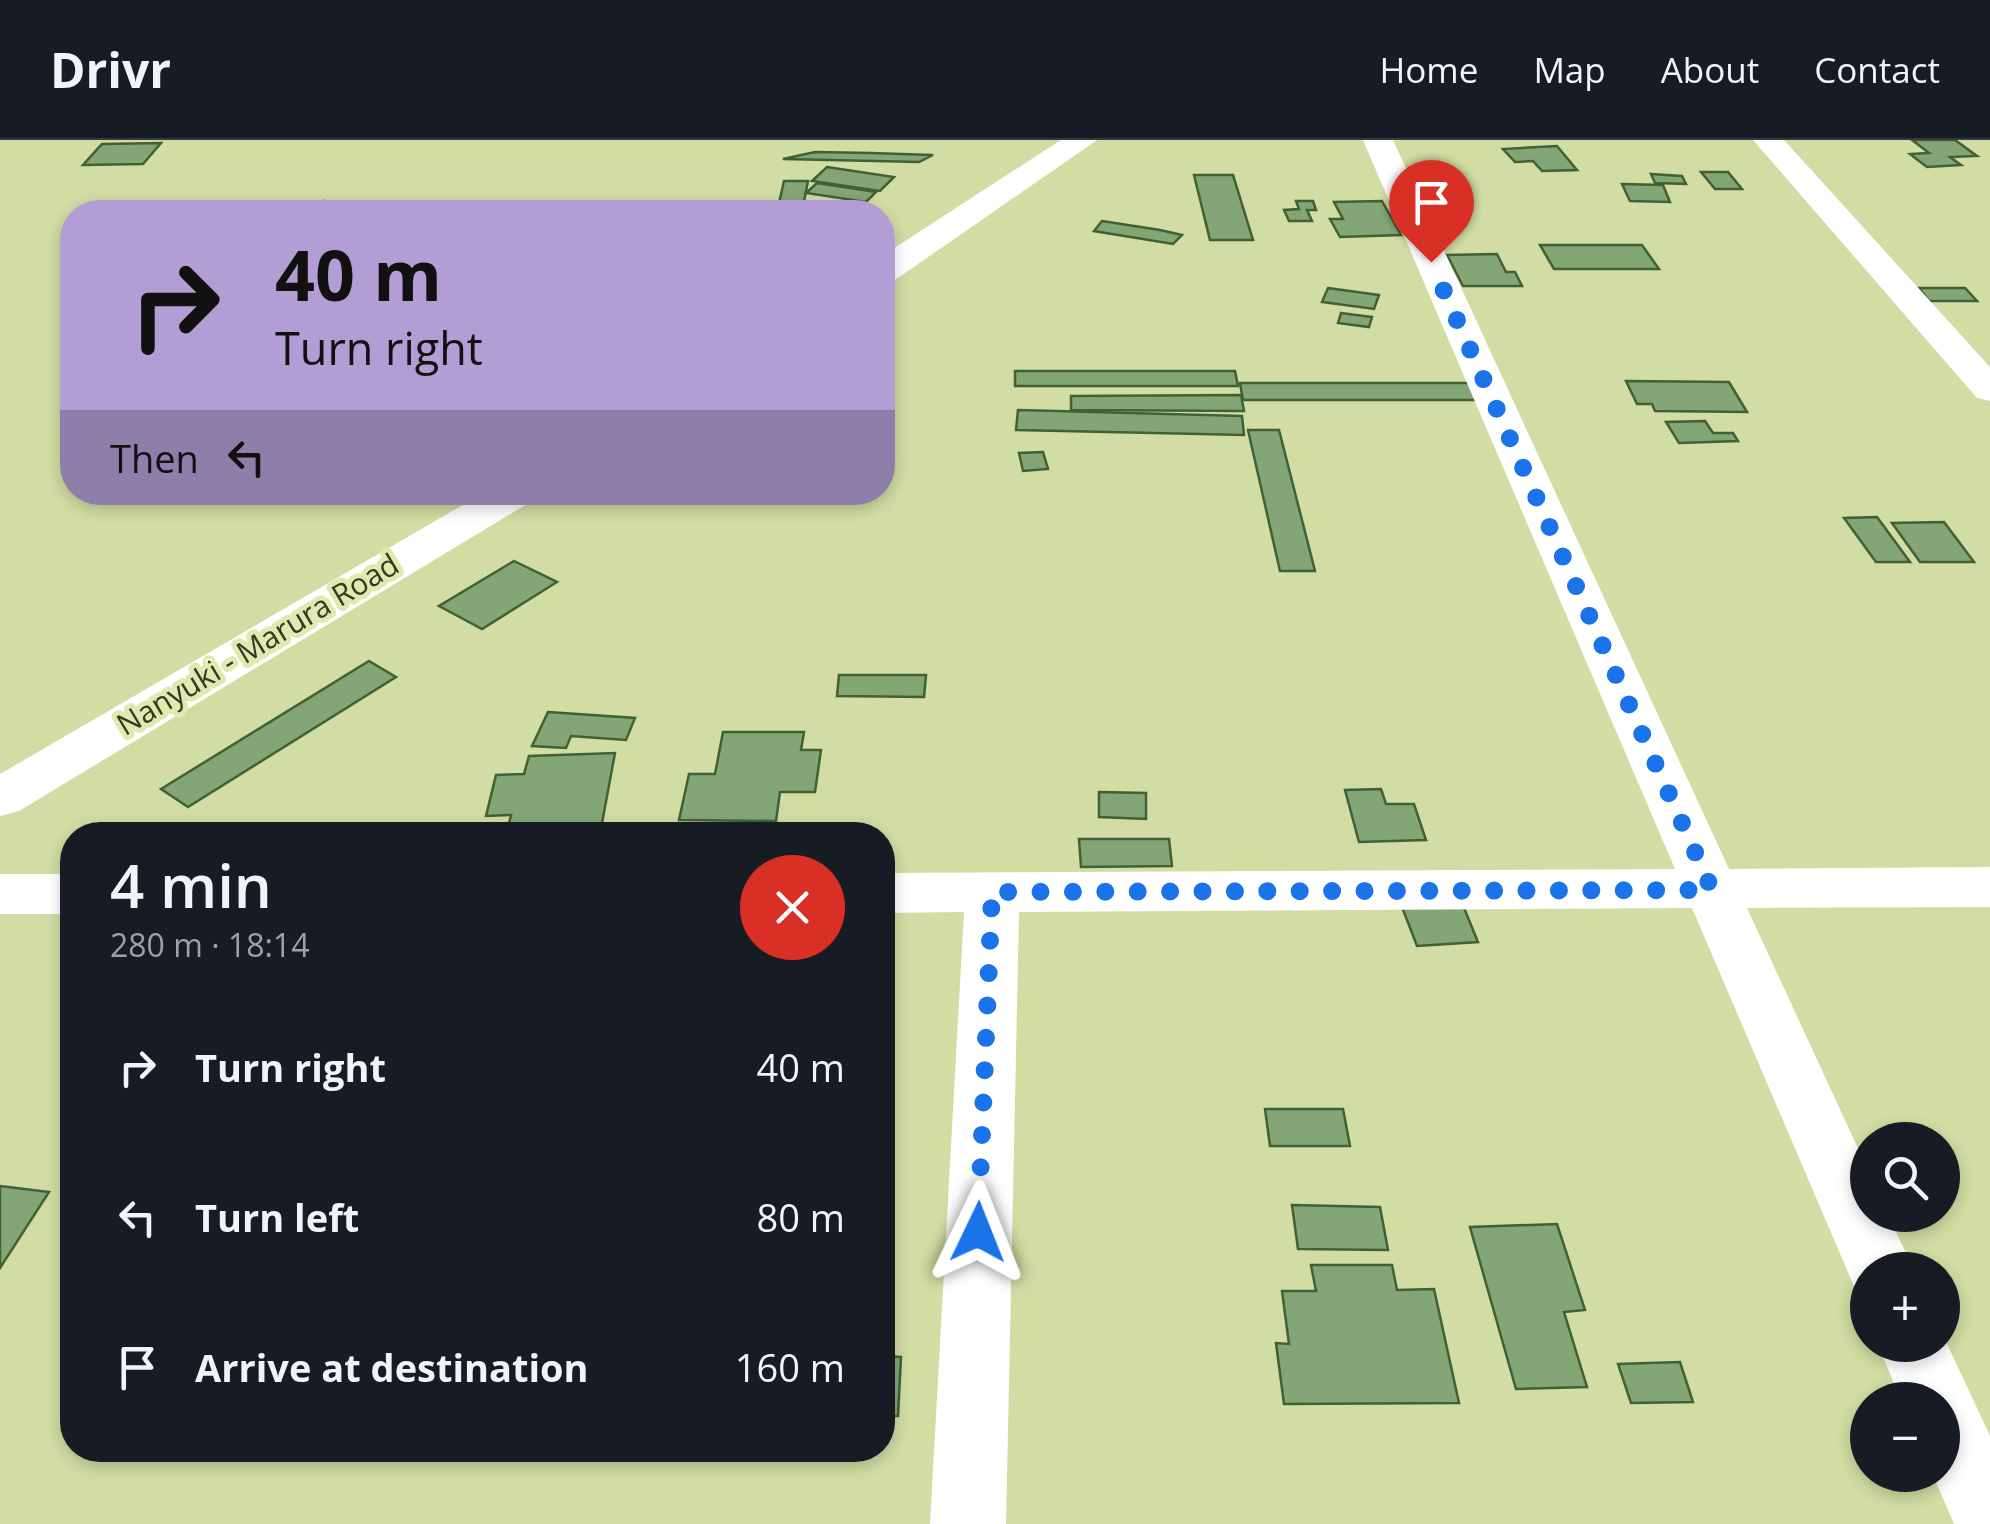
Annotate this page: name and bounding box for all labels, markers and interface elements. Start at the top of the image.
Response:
text: Drivr [50,37,171,102]
text: Home [1379,46,1478,93]
text: Map [1533,46,1606,93]
text: About [1661,46,1759,93]
text: Contact [1814,46,1940,93]
pin [1389,160,1474,263]
icon: arrive [1404,175,1459,230]
text: 40 m [275,226,442,322]
icon: right [110,240,240,370]
text: Turn right [275,317,483,378]
icon: left [219,430,274,485]
text: Then [110,432,199,484]
street label: Nanyuki - Marura Road [109,543,406,744]
text: 4 min [110,844,272,926]
button: close [740,855,845,960]
text: 280 m · 18:14 [110,923,309,966]
icon: right [110,1040,165,1095]
text: Turn right [195,1041,386,1093]
text: 40 m [756,1041,845,1093]
map controls [1850,1122,1960,1492]
button: search [1850,1122,1960,1232]
position arrow [926,1180,1030,1284]
icon: left [110,1190,165,1245]
text: Turn left [195,1191,359,1243]
text: 80 m [756,1191,845,1243]
button: + [1850,1252,1960,1362]
icon: arrive [110,1340,165,1395]
text: Arrive at destination [195,1341,589,1393]
text: 160 m [735,1341,845,1393]
button: − [1850,1382,1960,1492]

